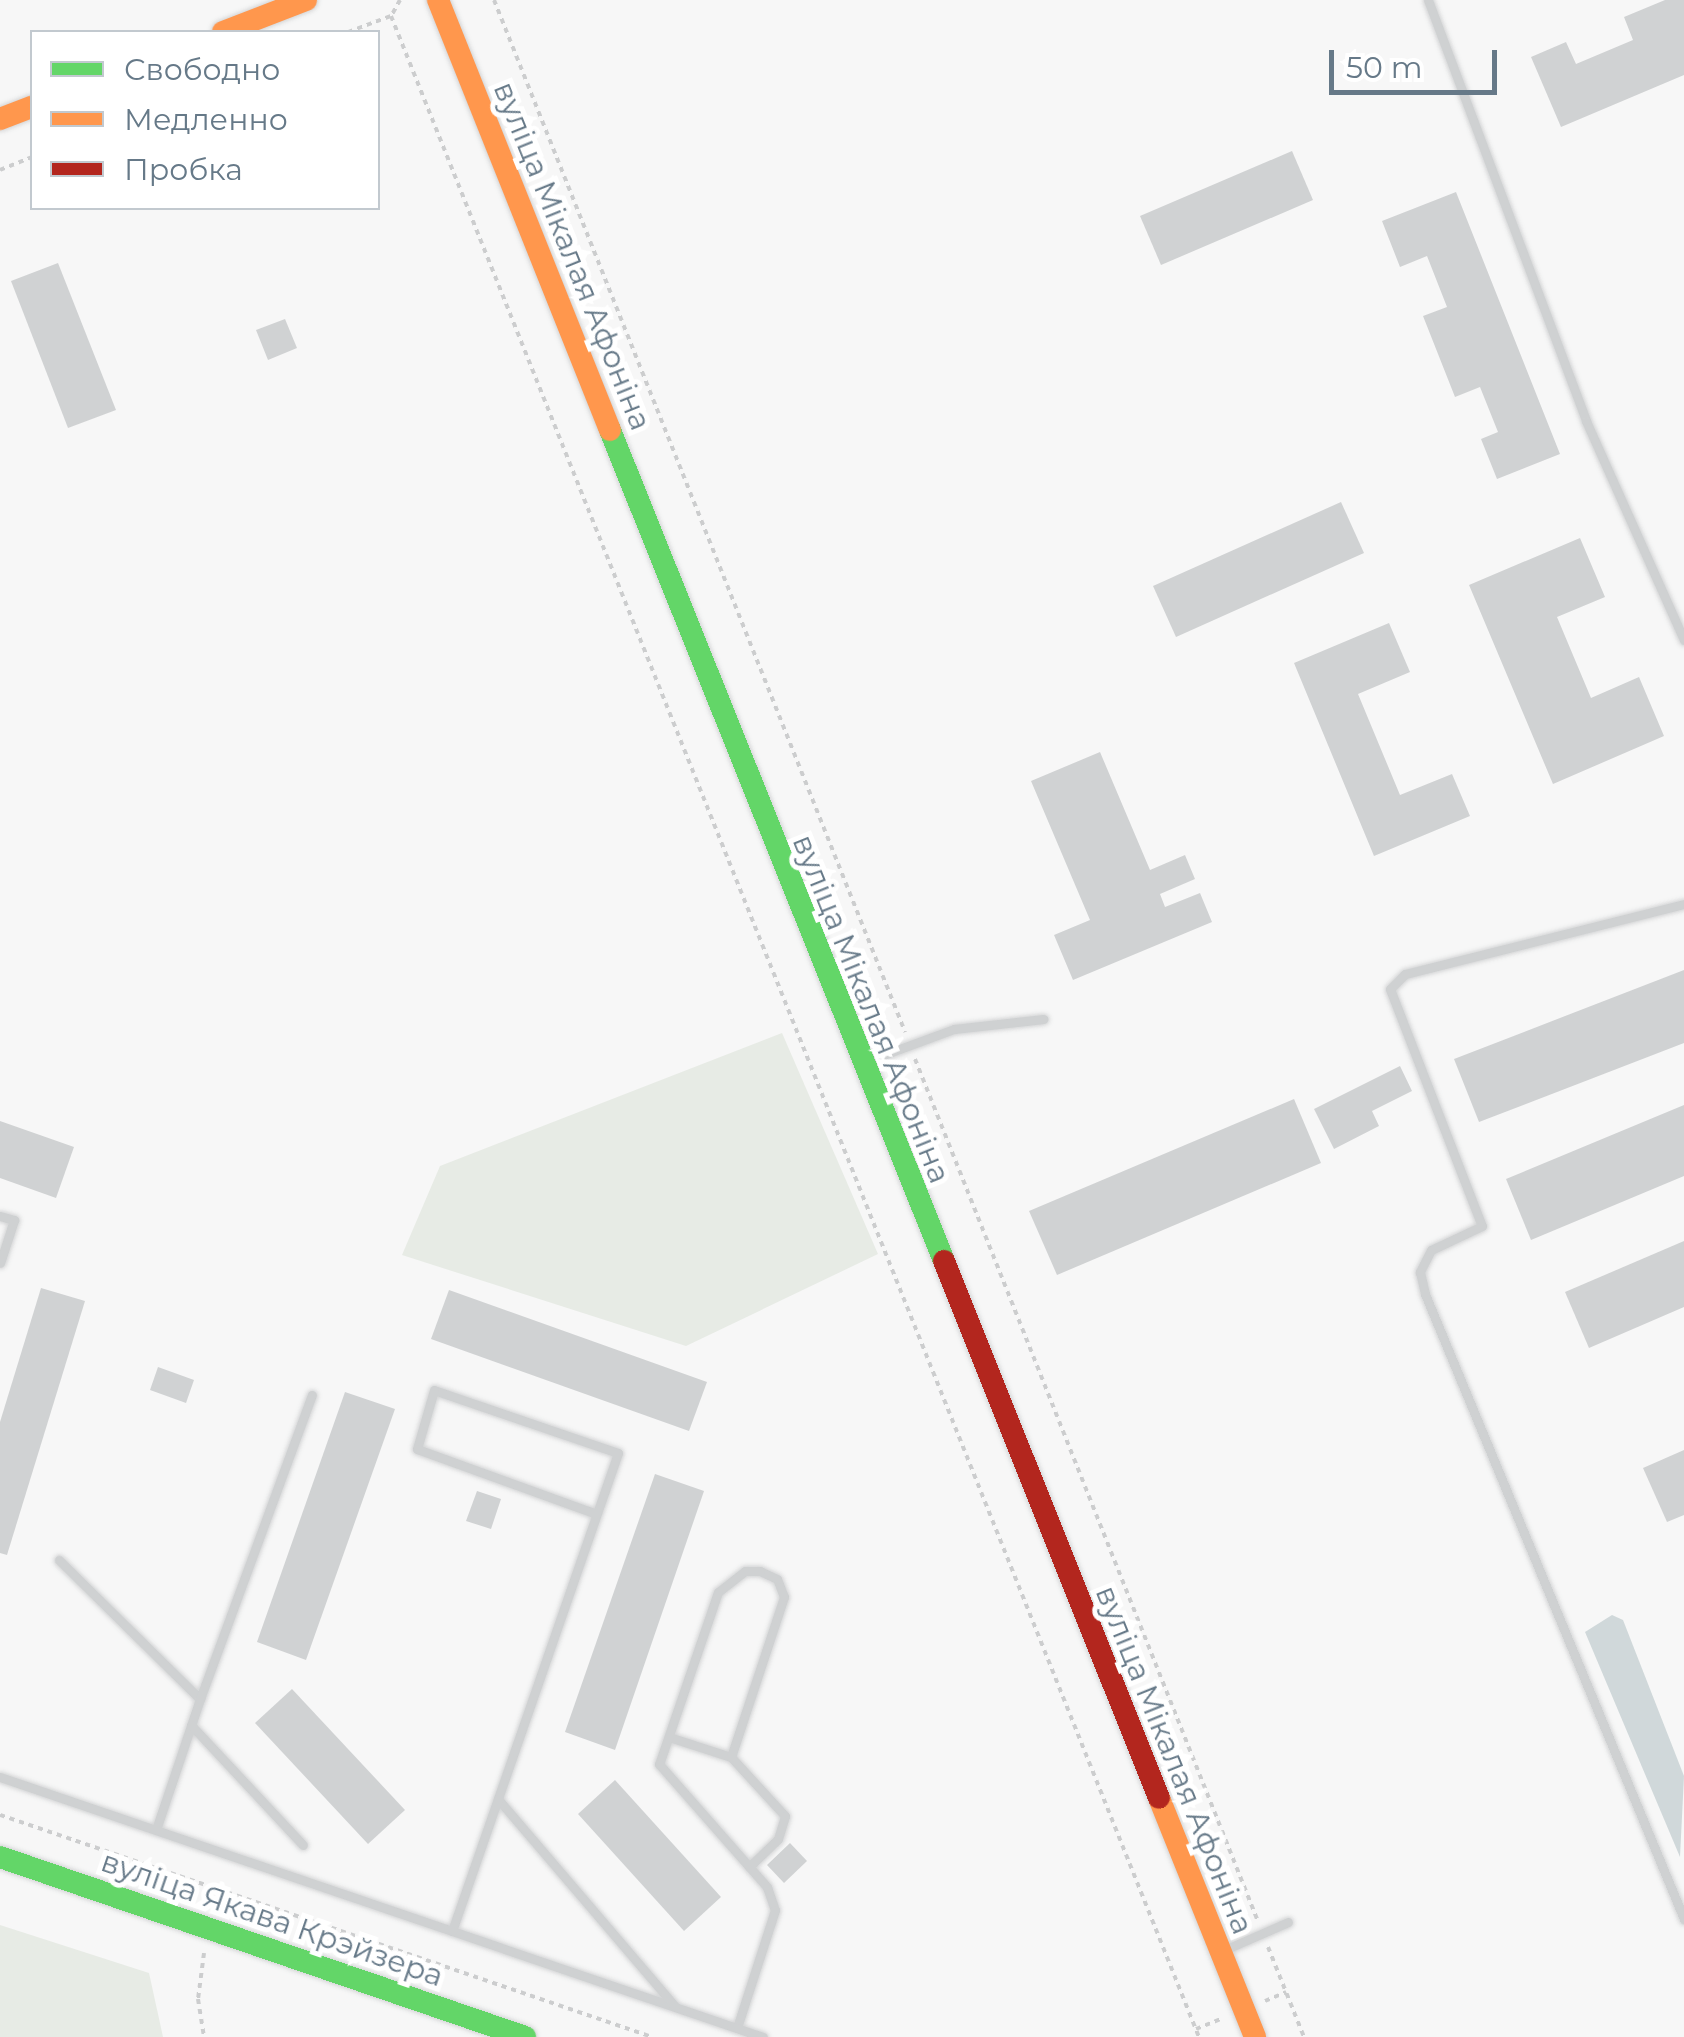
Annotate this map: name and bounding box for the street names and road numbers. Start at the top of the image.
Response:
street label: вуліца Мікалая Афоніна [486,77,658,435]
street label: вуліца Мікалая Афоніна [785,830,957,1188]
street label: вуліца Мікалая Афоніна [1088,1581,1260,1939]
street label: вуліца Якава Крэйзера [96,1844,448,1994]

